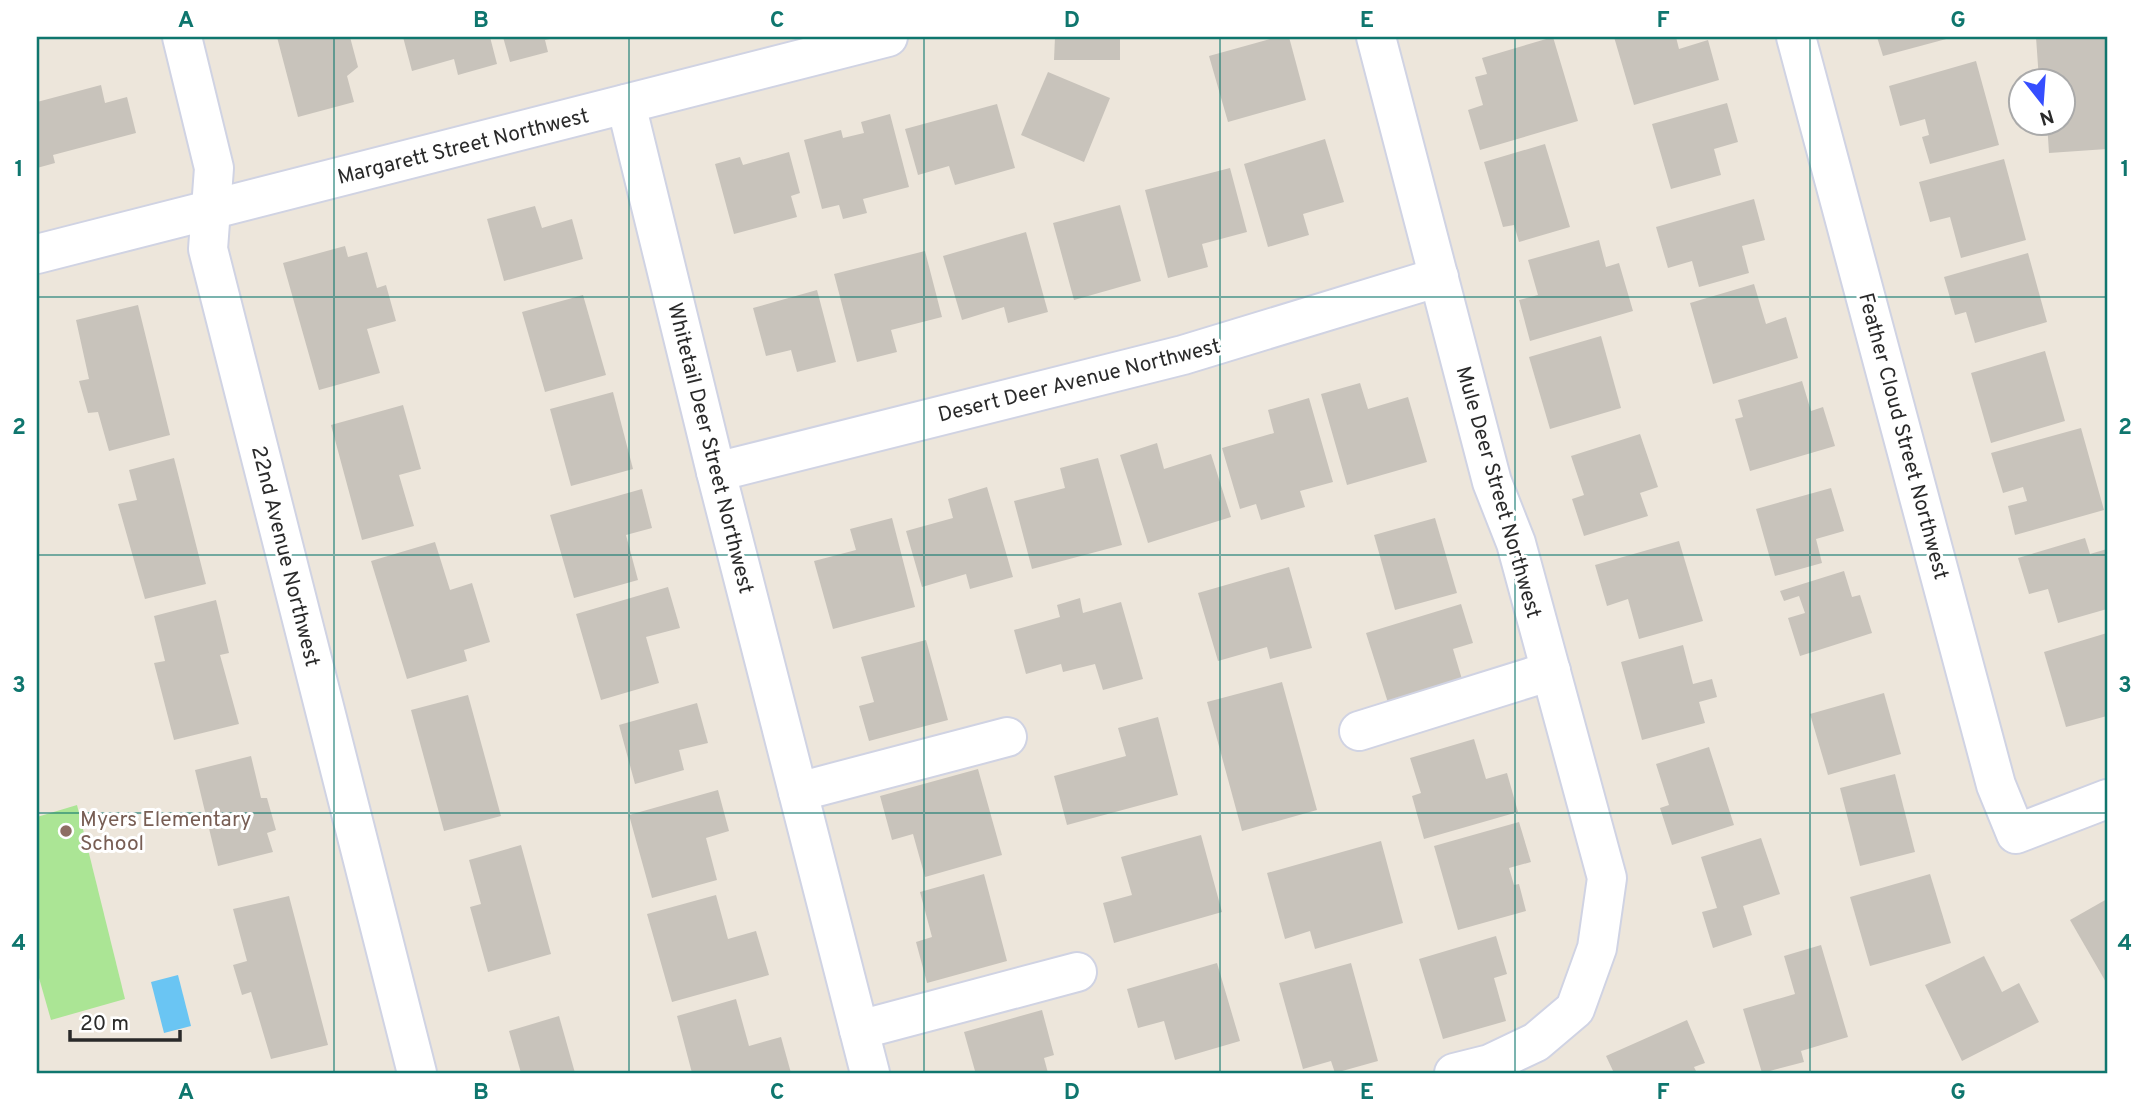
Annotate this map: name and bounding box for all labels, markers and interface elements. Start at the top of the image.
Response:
text: A [178,7,194,36]
text: B [473,7,489,36]
text: C [770,7,784,36]
text: D [1064,7,1080,36]
text: E [1360,7,1374,36]
text: F [1656,7,1670,36]
text: G [1950,7,1966,36]
north arrow [2008,66,2078,136]
street label: Margarett Street Northwest [335,103,592,192]
text: N [2036,103,2056,130]
text: 1 [14,156,24,185]
text: 1 [2120,156,2130,185]
street label: Feather Cloud Street Northwest [1851,290,1954,583]
street label: Whitetail Deer Street Northwest [660,300,759,597]
street label: Desert Deer Avenue Northwest [935,333,1223,430]
street label: Mule Deer Street Northwest [1449,363,1547,622]
text: 2 [12,414,26,443]
text: 2 [2118,414,2132,443]
street label: 22nd Avenue Northwest [244,443,325,670]
text: 3 [12,672,26,701]
text: 3 [2118,672,2132,701]
place label: Myers Elementary School [80,807,251,858]
marker: Myers Elementary School [58,823,74,839]
text: 4 [12,930,26,959]
text: 4 [2118,930,2132,959]
scale bar [70,998,180,1042]
text: 20 m [80,1011,129,1038]
text: A [178,1079,194,1108]
text: B [473,1079,489,1108]
text: C [770,1079,784,1108]
text: D [1064,1079,1080,1108]
text: E [1360,1079,1374,1108]
text: F [1656,1079,1670,1108]
text: G [1950,1079,1966,1108]

